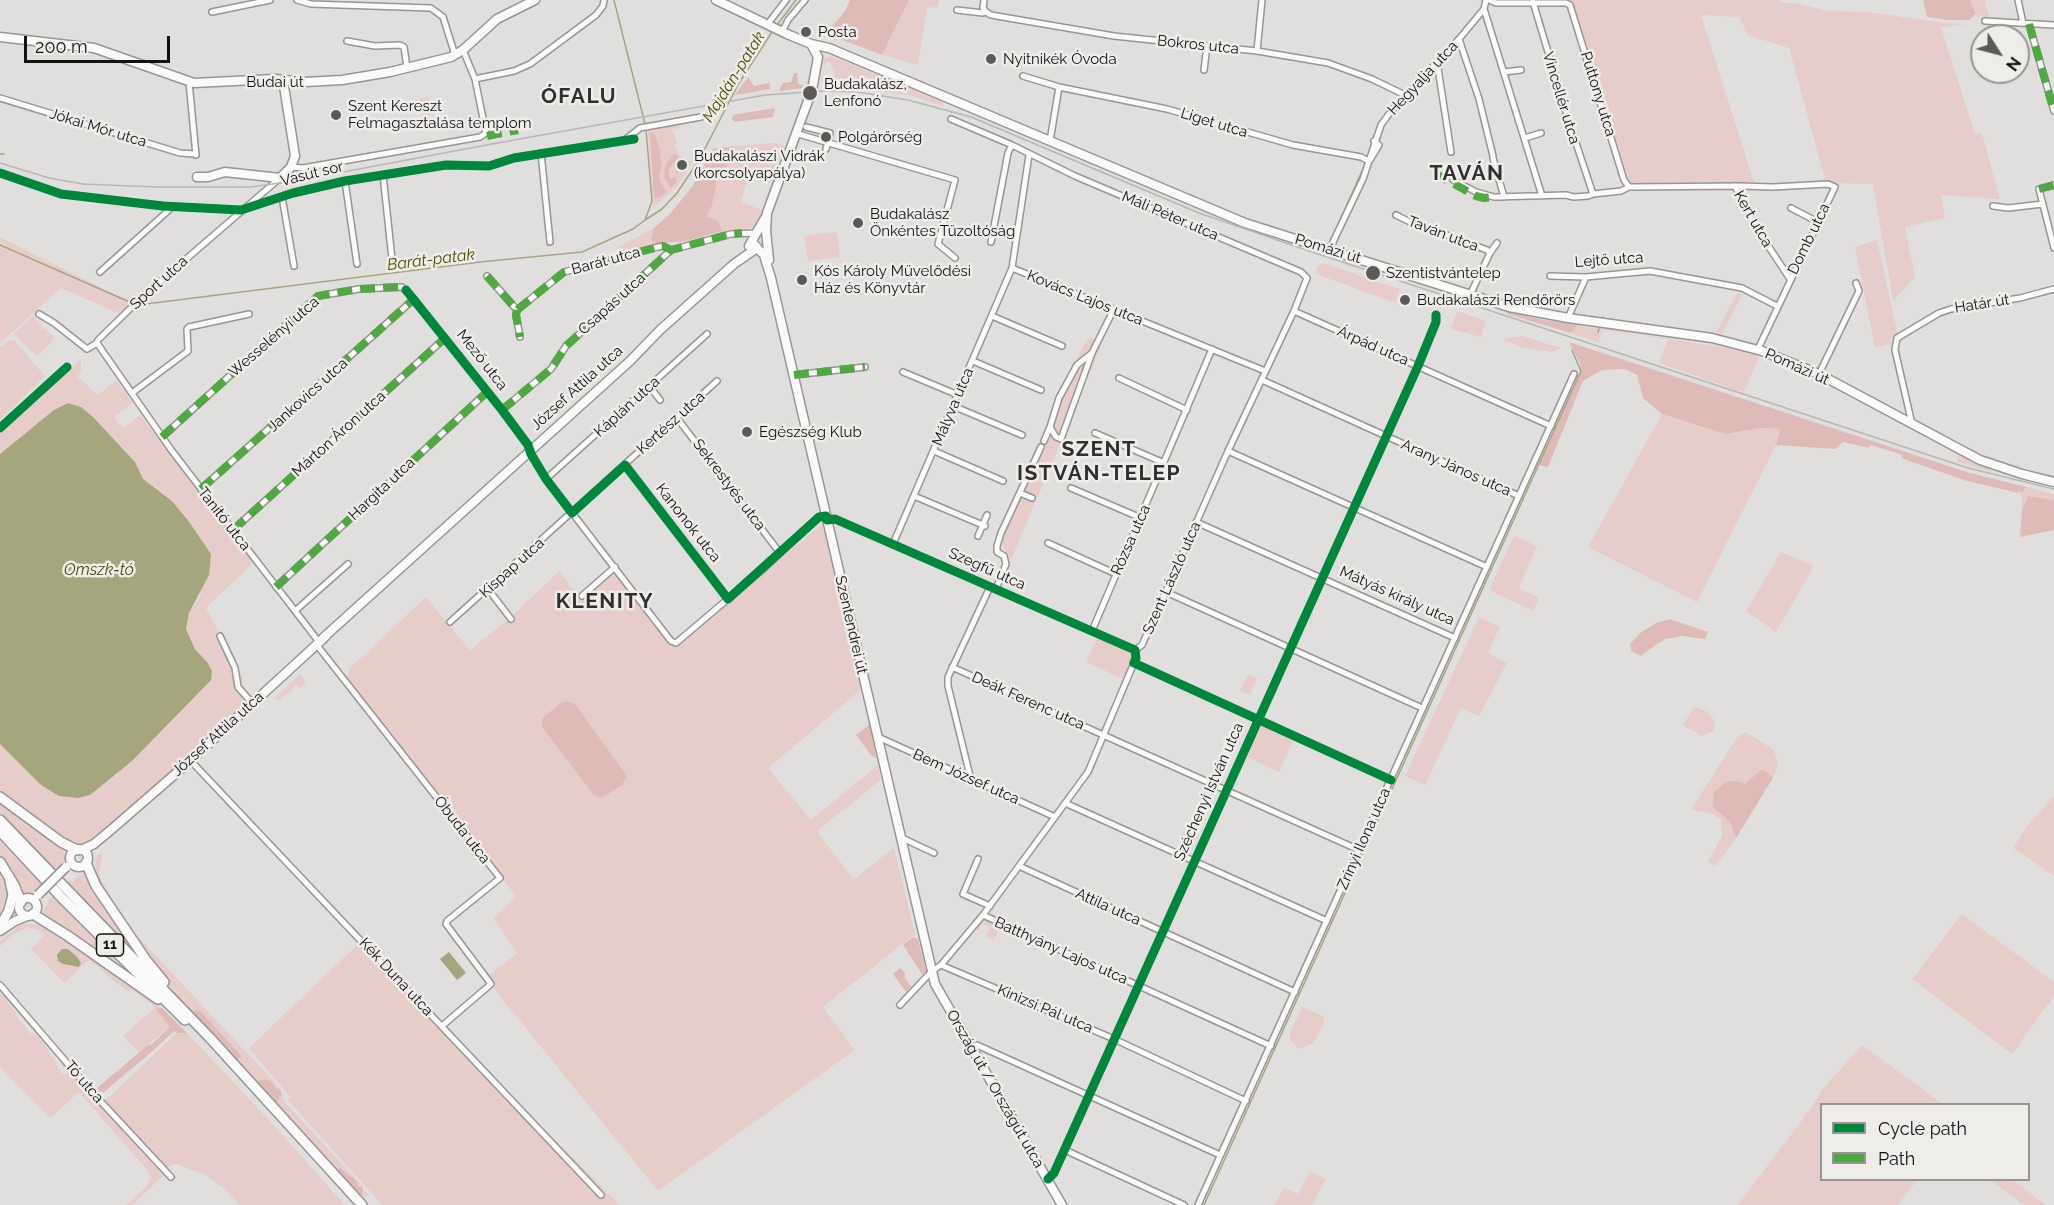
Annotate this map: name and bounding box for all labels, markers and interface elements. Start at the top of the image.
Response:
place label: Posta [818,23,857,41]
scale bar [27,24,172,62]
north arrow [1970,24,2030,84]
marker: Posta [799,25,813,39]
water label: Majdán-patak [699,28,769,126]
street label: Bokros utca [1156,32,1240,58]
text: 200 m [35,36,88,57]
street label: Hegyalja utca [1384,37,1462,119]
street label: Puttony utca [1577,49,1619,139]
place label: Nyitnikék Óvoda [1003,50,1117,68]
street label: Vincellér utca [1538,50,1584,146]
marker: Nyitnikék Óvoda [984,52,998,66]
text: N [2002,53,2025,74]
street label: Budai út [246,73,304,91]
place label: Budakalász, Lenfonó [824,75,907,110]
district label: ÓFALU [541,84,617,110]
marker: Budakalász, Lenfonó [801,84,819,102]
place label: Szent Kereszt Felmagasztalása templom [348,97,531,132]
street label: Liget utca [1178,104,1250,142]
street label: Jókai Mór utca [47,105,149,151]
marker: Szent Kereszt Felmagasztalása templom [329,108,343,122]
place label: Polgárőrség [838,128,922,146]
marker: Polgárőrség [819,130,833,144]
place label: Budakalászi Vidrák (korcsolyapálya) [694,147,825,182]
street label: Vasút sor [279,158,345,190]
marker: Budakalászi Vidrák (korcsolyapálya) [675,158,689,172]
district label: TAVÁN [1429,161,1505,187]
street label: Máli Péter utca [1119,188,1221,244]
street label: Kert utca [1730,188,1776,250]
street label: Domb utca [1784,201,1834,277]
place label: Budakalász Önkéntes Tűzoltóság [870,205,1015,240]
street label: Taván utca [1405,212,1481,256]
marker: Budakalász Önkéntes Tűzoltóság [851,216,865,230]
street label: Pomázi út [1293,230,1363,268]
street label: Barát utca [570,243,642,279]
water label: Barát-patak [386,245,476,275]
street label: Lejtő utca [1574,249,1644,271]
street label: Sport utca [126,252,192,314]
place label: Kós Károly Művelődési Ház és Könyvtár [814,262,971,297]
marker: Szentistvántelep [1364,264,1382,282]
place label: Szentistvántelep [1386,264,1501,282]
street label: Kovács Lajos utca [1024,267,1146,329]
street label: Csapás utca [575,269,649,339]
marker: Kós Károly Művelődési Ház és Könyvtár [795,273,809,287]
place label: Budakalászi Rendőrörs [1417,291,1575,309]
street label: Határ út [1953,291,2011,317]
street label: Wesselényi utca [225,293,323,381]
marker: Budakalászi Rendőrörs [1398,293,1412,307]
street label: Árpád utca [1335,322,1411,370]
street label: Mező utca [453,326,511,394]
street label: József Attila utca [527,342,627,434]
street label: Pomázi út [1762,345,1832,389]
street label: Jankovics utca [264,355,352,435]
street label: Mályva utca [928,365,978,449]
street label: Káplán utca [590,373,664,441]
street label: Márton Áron utca [288,387,390,481]
street label: Kertész utca [633,388,709,458]
place label: Egészség Klub [759,423,862,441]
marker: Egészség Klub [740,425,754,439]
street label: Sekrestyés utca [689,436,769,534]
street label: Arany János utca [1398,436,1514,500]
district label: SZENT ISTVÁN-TELEP [1017,437,1181,487]
street label: Hargita utca [345,454,419,524]
street label: Kanonok utca [652,480,724,566]
street label: Tanító utca [194,484,254,554]
street label: Rózsa utca [1107,502,1155,578]
street label: Szent László utca [1139,519,1205,637]
street label: Kispap utca [476,534,548,602]
street label: Szegfű utca [946,544,1028,594]
water label: Omszk-tó [64,560,134,580]
street label: Mátyás király utca [1337,563,1457,629]
street label: Szentendrei út [831,574,871,676]
district label: KLENITY [556,589,654,615]
street label: Deák Ferenc utca [969,668,1087,734]
street label: József Attila utca [168,688,268,780]
street label: Széchenyi István utca [1170,720,1248,864]
street label: Bem József utca [910,745,1022,809]
street label: Zrínyi Ilona utca [1334,785,1394,893]
street label: Óbuda utca [430,793,494,867]
street label: Attila utca [1073,885,1143,929]
street label: Batthyány Lajos utca [992,914,1130,988]
road number: 11 [96,934,124,956]
street label: Kék Duna utca [355,934,437,1020]
street label: Kinizsi Pál utca [994,981,1096,1037]
street label: Ország út / Országút utca [942,1007,1048,1171]
street label: Tó utca [61,1057,107,1107]
legend [1820,1103,2030,1181]
text: Cycle path [1878,1118,1967,1139]
text: Path [1878,1148,1915,1169]

